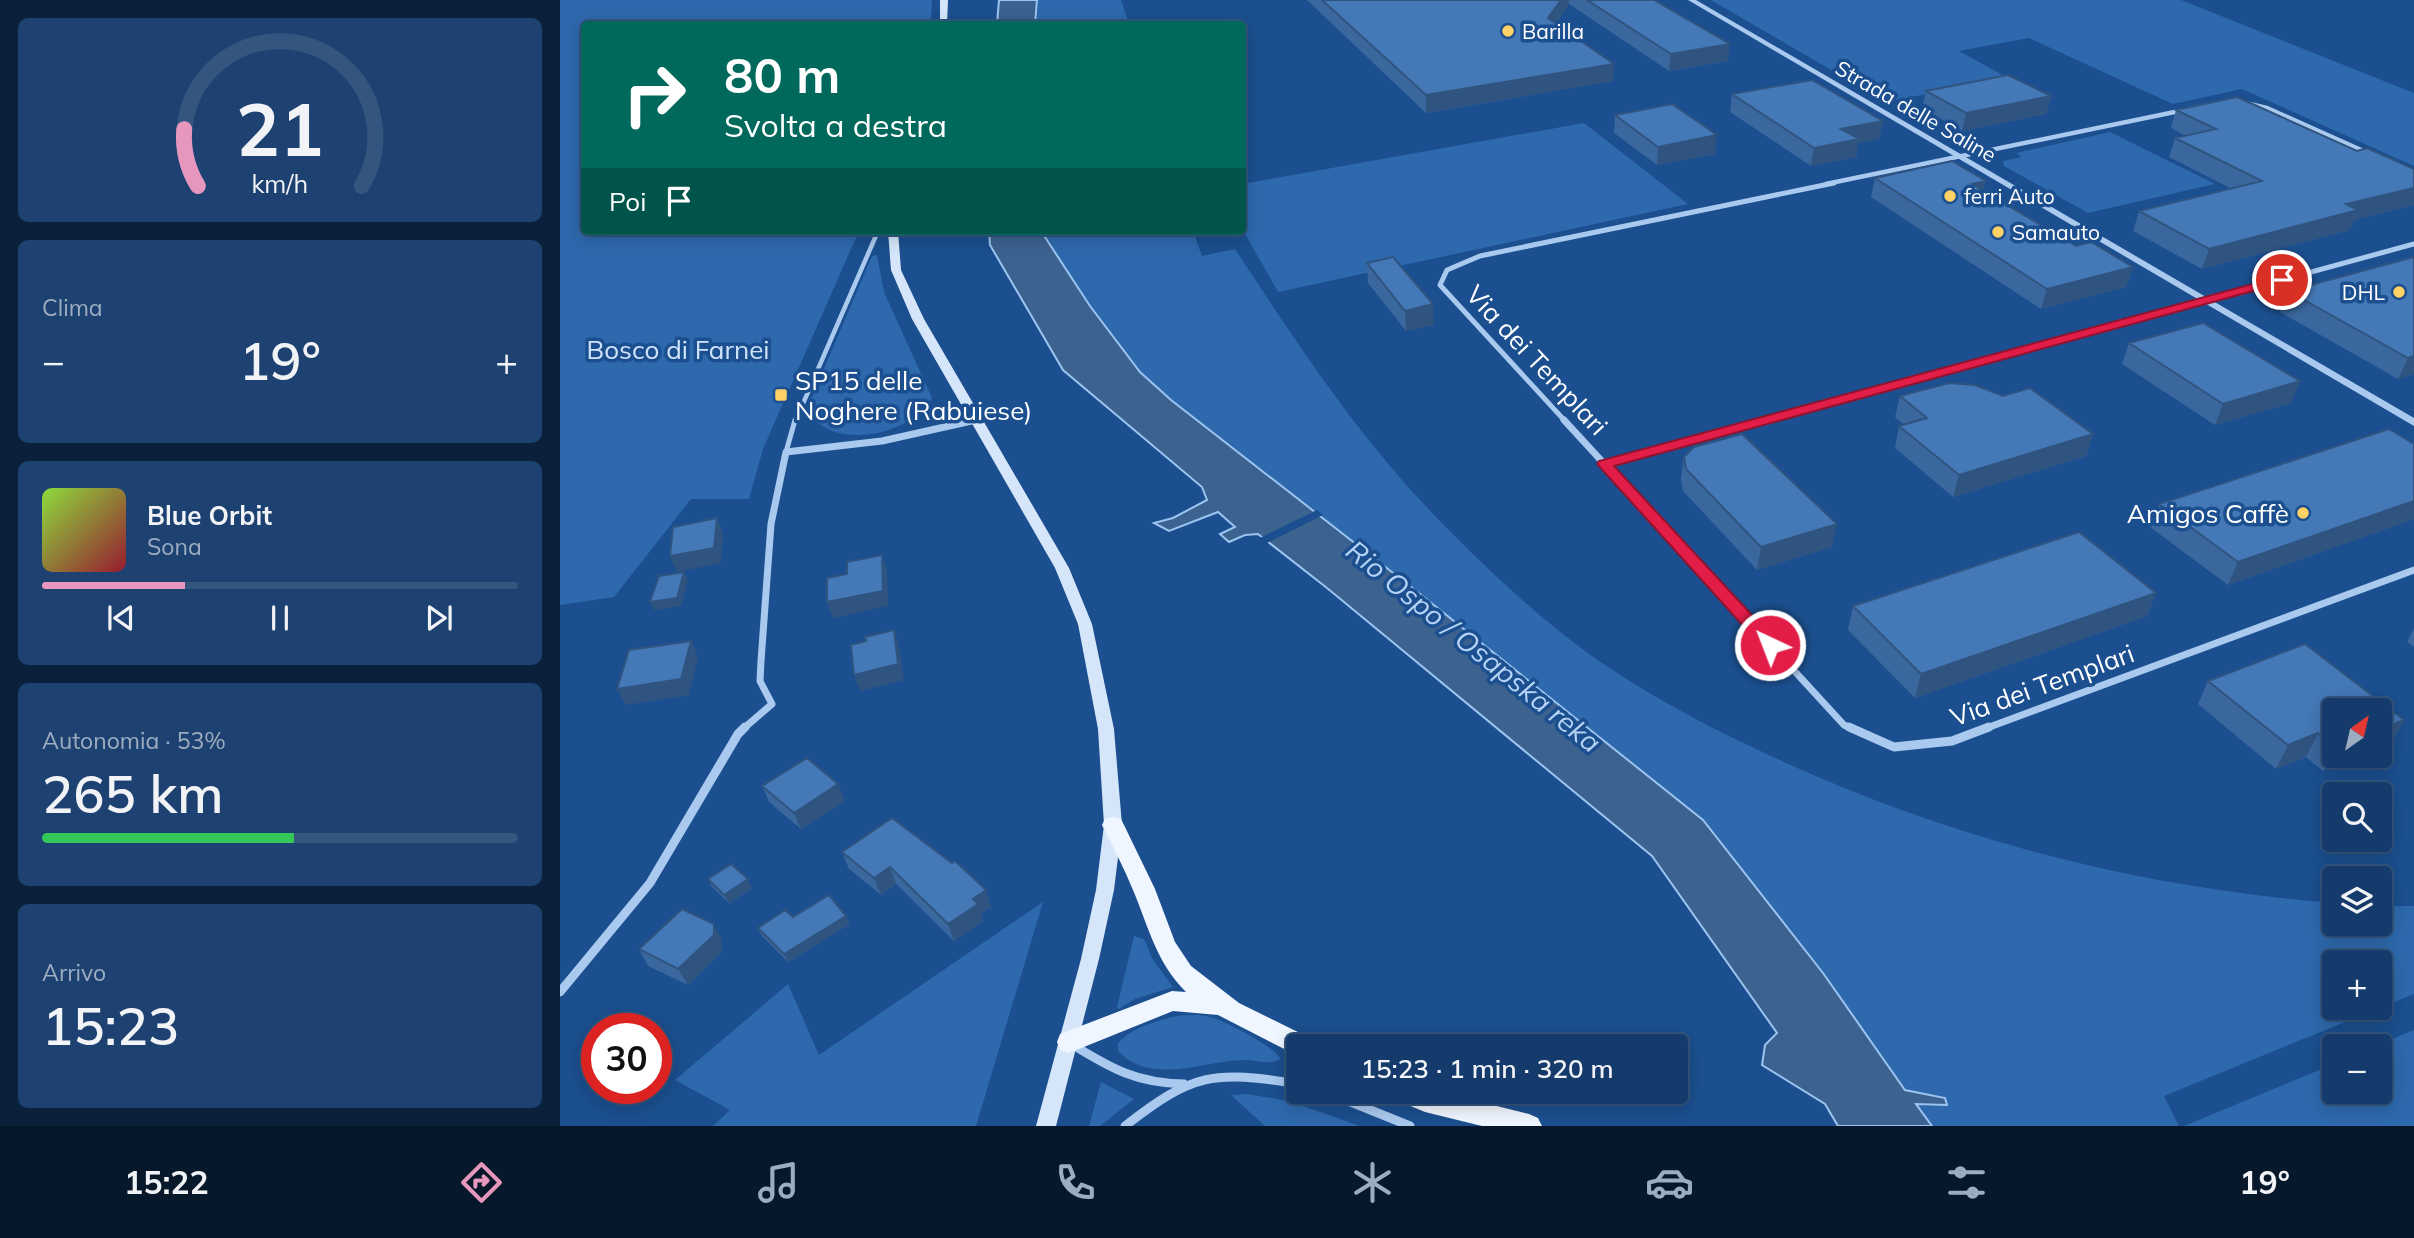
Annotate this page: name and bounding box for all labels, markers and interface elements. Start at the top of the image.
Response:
place label: Barilla [1522,18,1584,44]
marker: Barilla [1500,23,1516,39]
text: 80 m [724,44,840,105]
icon: right [609,49,700,140]
street label: Strada delle Saline [1831,54,2001,168]
text: 21 [236,83,324,174]
text: Svolta a destra [724,105,947,145]
text: km/h [252,168,308,199]
icon: arrive [660,182,698,220]
place label: ferri Auto [1964,183,2055,209]
text: Poi [609,185,646,218]
marker: ferri Auto [1942,188,1958,204]
place label: Samauto [2012,219,2100,245]
marker: Samauto [1990,224,2006,240]
pin [2252,250,2312,310]
icon: arrive [2263,261,2301,299]
street label: Via dei Templari [1459,278,1615,442]
place label: DHL [2342,279,2386,305]
marker: DHL [2391,284,2407,300]
text: Clima [42,293,103,322]
text: 19° [239,328,321,393]
park label: Bosco di Farnei [587,333,769,366]
text: − [42,337,65,385]
text: + [495,337,518,385]
place label: SP15 delle Noghere (Rabuiese) [795,364,1032,427]
marker: SP15 delle Noghere (Rabuiese) [773,387,789,403]
place label: Amigos Caffè [2127,497,2289,530]
text: Blue Orbit [147,499,272,532]
marker: Amigos Caffè [2295,505,2311,521]
text: Sona [147,532,202,561]
water label: Rio Ospo / Osapska reka [1339,532,1609,760]
icon: previous [102,599,140,637]
icon: pause [261,599,299,637]
icon: next [420,599,458,637]
position arrow [1733,608,1807,682]
street label: Via dei Templari [1946,636,2138,734]
north arrow [2322,698,2392,768]
map controls [2322,698,2392,1104]
text: Autonomia · 53% [42,726,226,755]
text: 265 km [42,761,223,826]
button: search [2322,782,2392,852]
button: layers [2322,866,2392,936]
button: + [2322,950,2392,1020]
text: Arrivo [42,958,106,987]
text: 15:23 [42,993,179,1058]
speed limit sign: 30 [581,1013,672,1104]
button: − [2322,1034,2392,1104]
text: 15:23 · 1 min · 320 m [1360,1052,1614,1085]
icon: directions [457,1158,506,1207]
icon: music [754,1158,803,1207]
icon: phone [1051,1158,1100,1207]
icon: climate [1348,1158,1397,1207]
icon: car [1645,1158,1694,1207]
icon: filters [1942,1158,1991,1207]
text: 15:22 [124,1162,209,1202]
text: 19° [2239,1162,2290,1202]

